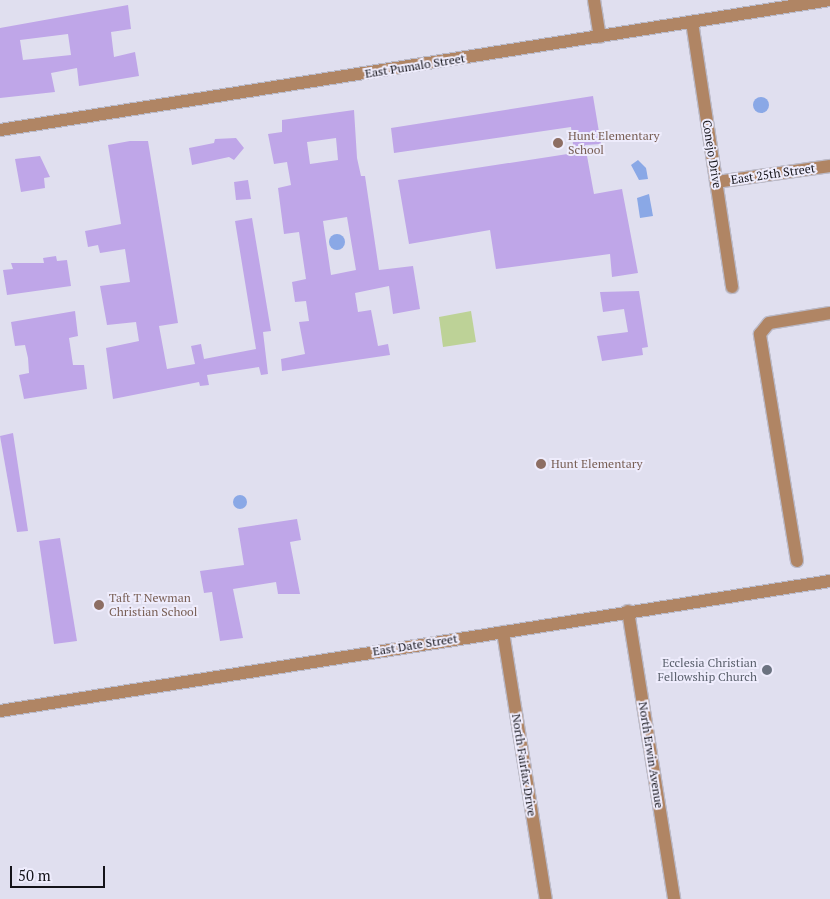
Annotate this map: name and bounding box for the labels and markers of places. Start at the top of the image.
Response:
place label: Hunt Elementary School [568,129,660,157]
marker: Hunt Elementary School [552,137,564,149]
place label: Hunt Elementary [551,457,643,471]
marker: Hunt Elementary [535,458,547,470]
place label: Taft T Newman Christian School [109,591,197,619]
marker: Taft T Newman Christian School [93,599,105,611]
place label: Ecclesia Christian Fellowship Church [658,656,757,684]
marker: Ecclesia Christian Fellowship Church [761,664,773,676]

